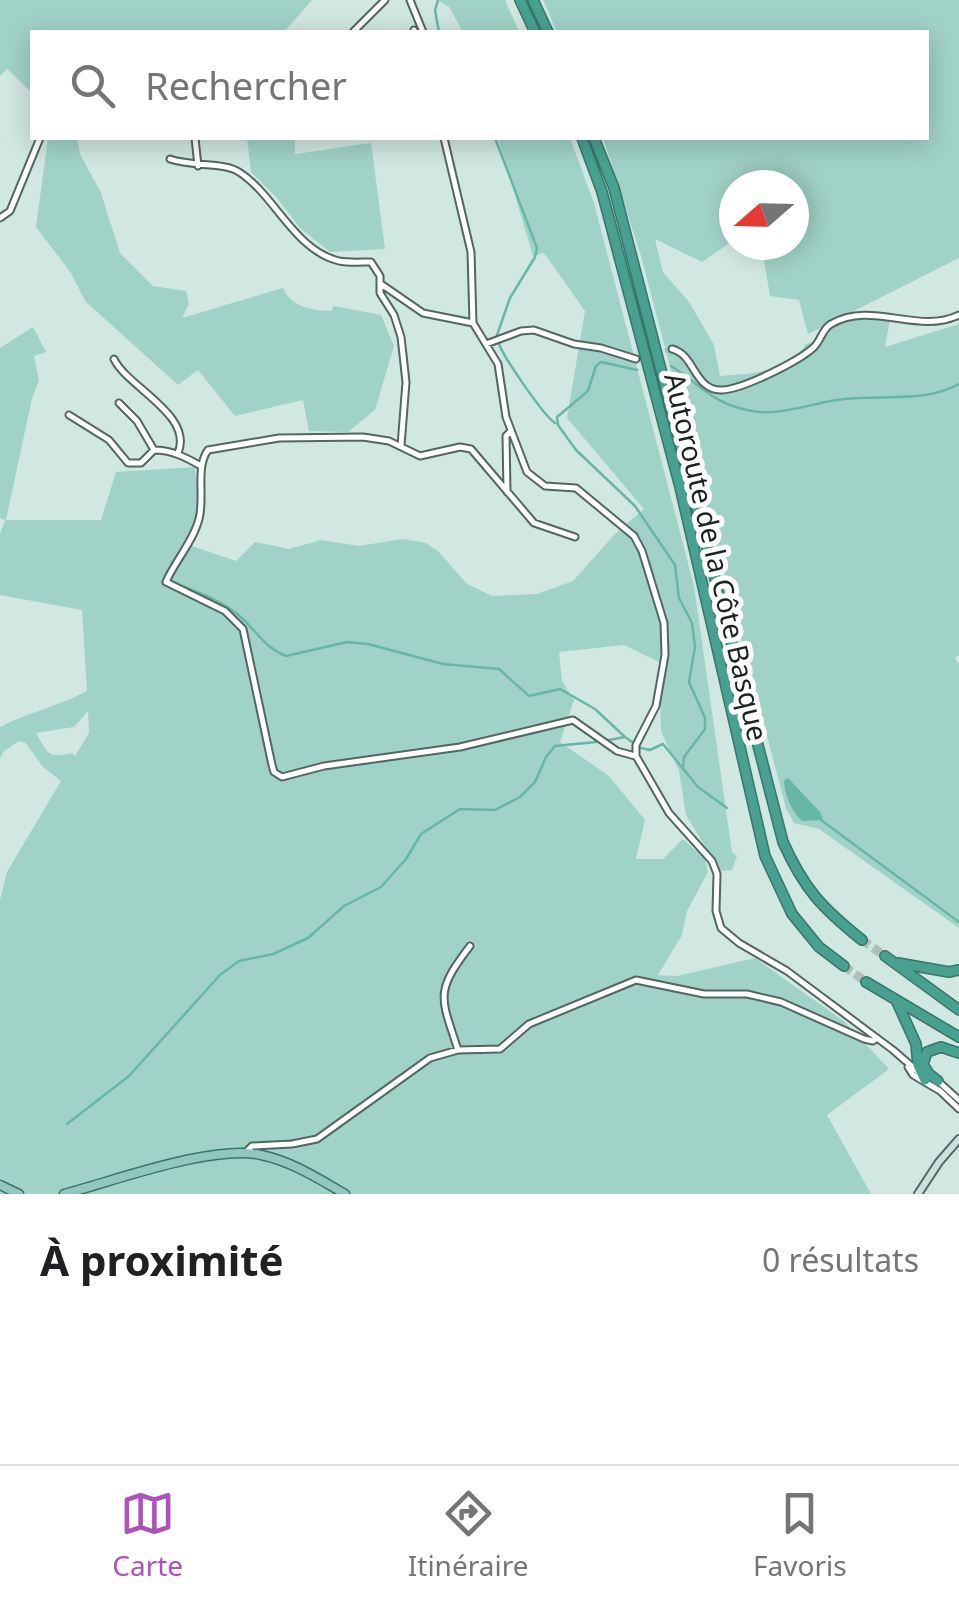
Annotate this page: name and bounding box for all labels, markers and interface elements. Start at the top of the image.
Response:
search box [30,30,929,140]
icon: search [65,58,120,113]
text: Rechercher [145,59,347,111]
north arrow [719,170,809,260]
street label: Autoroute de la Côte Basque [656,369,778,745]
text: À proximité [40,1231,284,1288]
text: 0 résultats [762,1238,919,1281]
tab: Carte [112,1486,183,1584]
tab: Itinéraire [408,1486,528,1584]
tab: Favoris [753,1486,847,1584]

